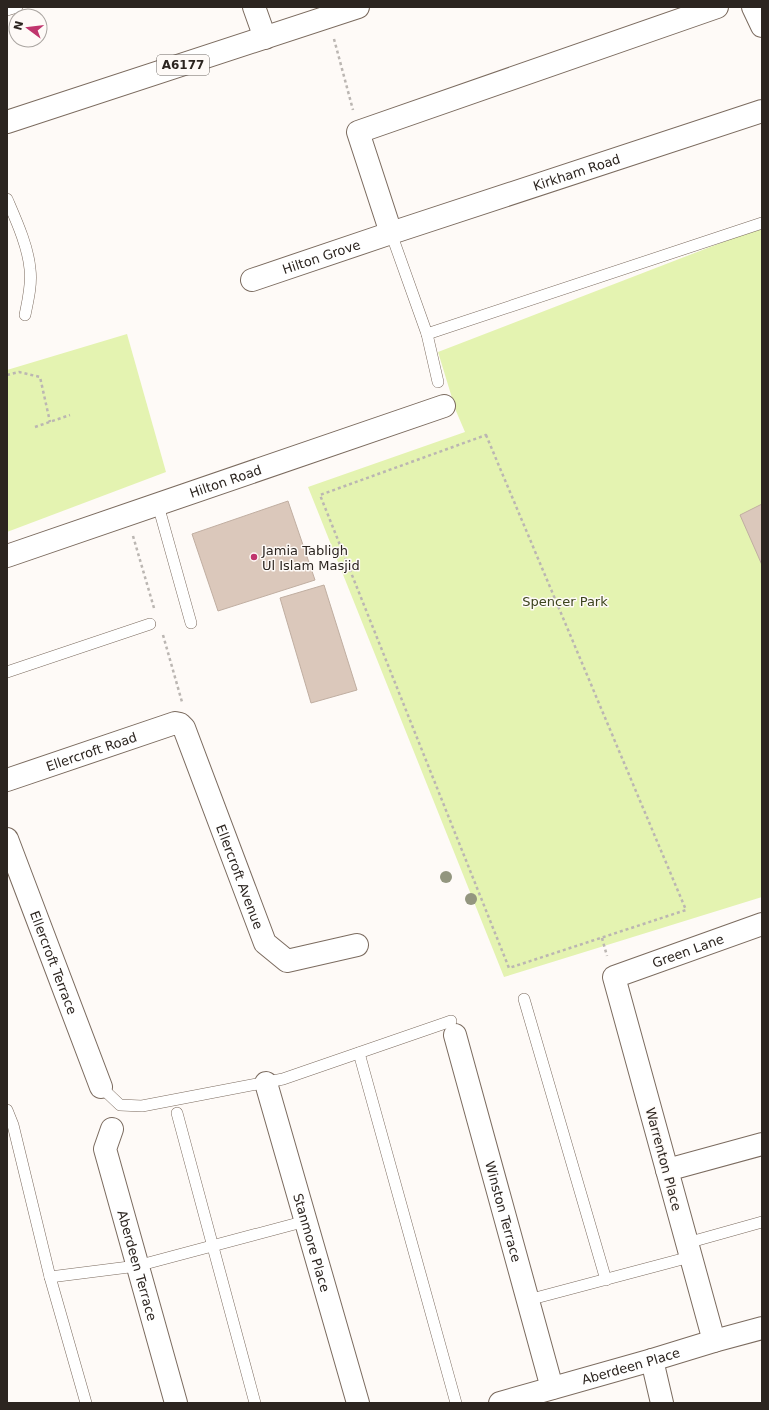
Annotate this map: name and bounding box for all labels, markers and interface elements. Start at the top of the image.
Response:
north arrow [8,8,48,48]
text: N [11,19,26,32]
road number: A6177 [157,55,209,75]
street label: Kirkham Road [531,151,622,194]
street label: Hilton Grove [280,237,362,277]
street label: Hilton Road [188,462,264,501]
place label: Jamia Tabligh Ul Islam Masjid [261,543,360,573]
marker: Jamia Tabligh Ul Islam Masjid [249,552,259,562]
park label: Spencer Park [522,594,608,609]
street label: Ellercroft Road [44,730,139,774]
street label: Ellercroft Avenue [213,822,266,931]
street label: Ellercroft Terrace [27,909,80,1017]
street label: Green Lane [650,931,726,971]
street label: Warrenton Place [643,1106,685,1212]
street label: Winston Terrace [482,1159,524,1264]
street label: Stanmore Place [290,1192,333,1294]
street label: Aberdeen Terrace [114,1208,160,1323]
street label: Aberdeen Place [580,1345,682,1387]

